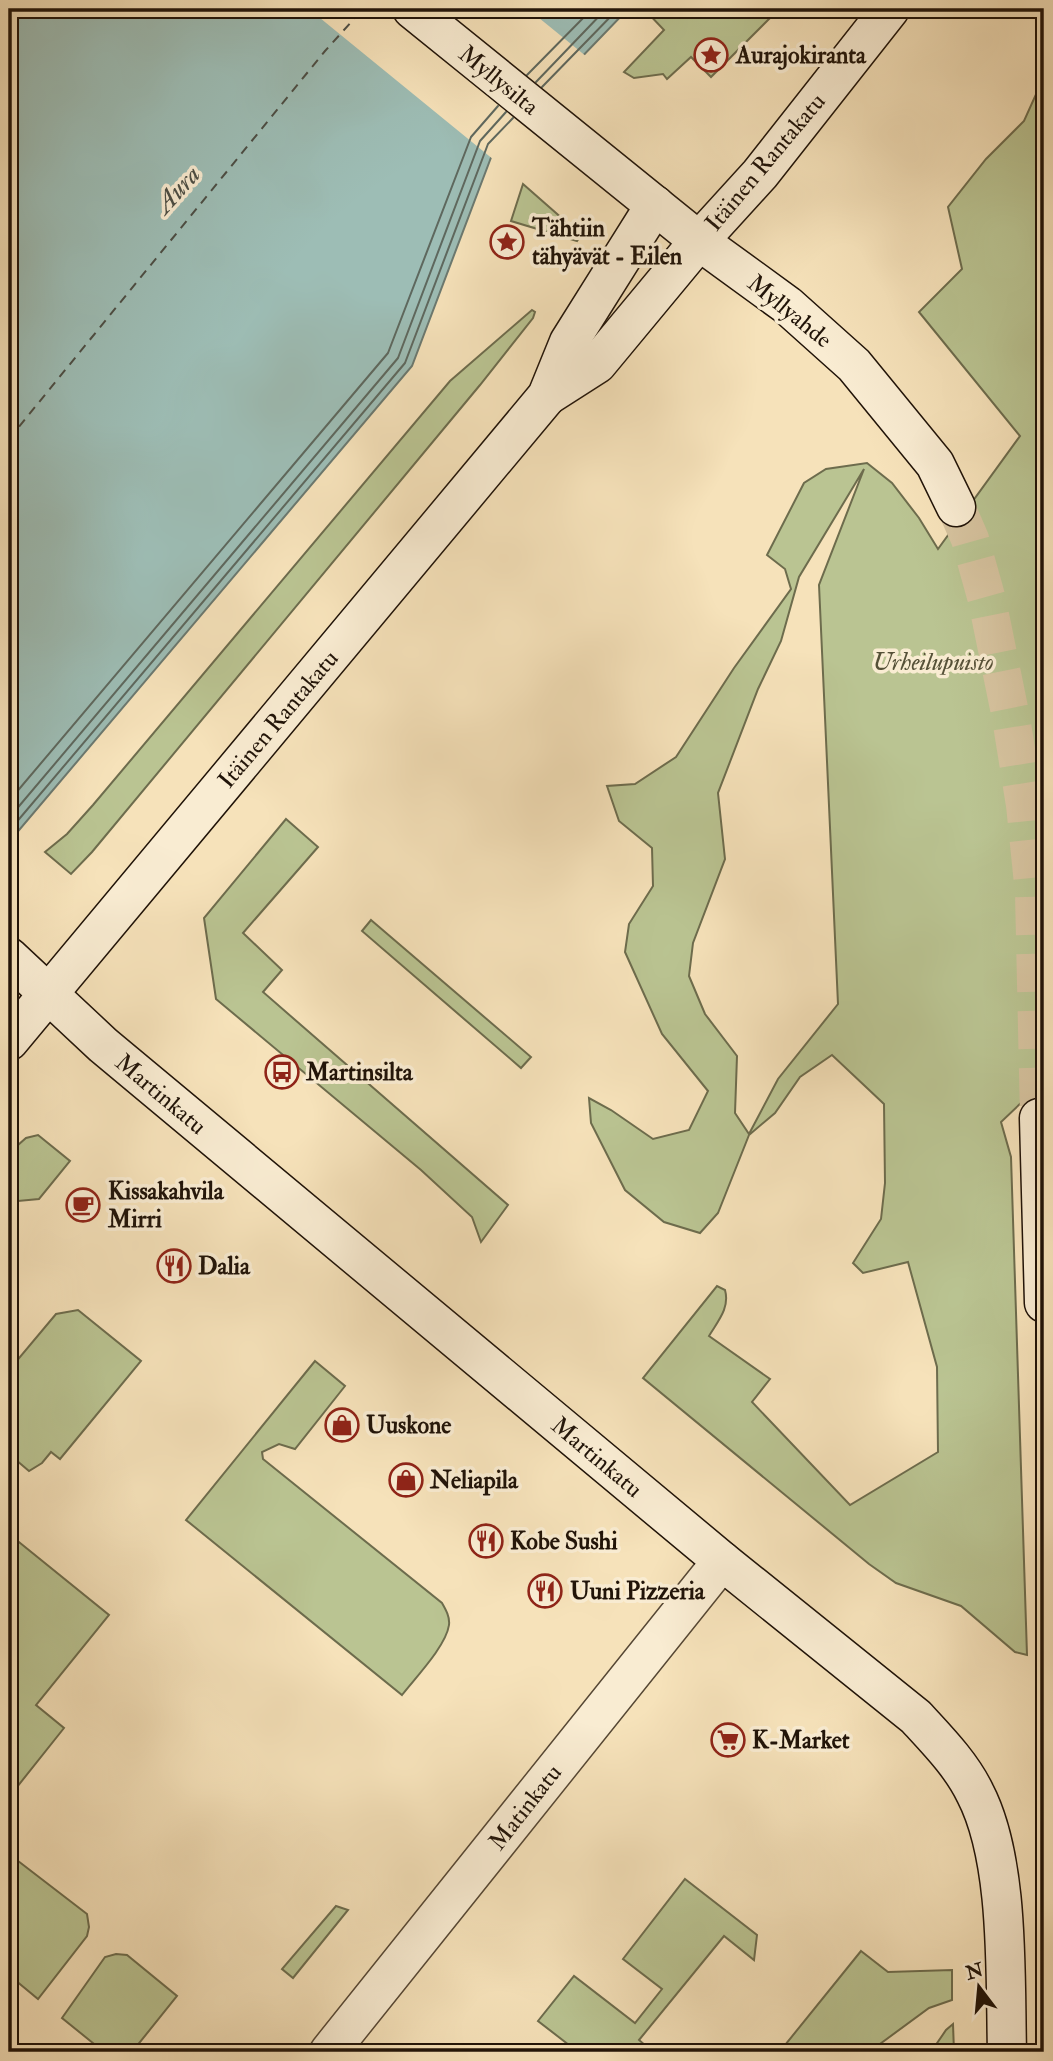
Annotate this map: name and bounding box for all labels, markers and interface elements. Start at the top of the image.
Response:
place icon: Aurajokiranta [692,36,730,74]
street label: Myllysilta [452,39,546,123]
place label: Aurajokiranta [735,40,867,71]
street label: Itäinen Rantakatu [698,87,832,238]
water label: Aura [146,159,207,222]
place label: Tähtiin tähyävät - Eilen [531,213,683,272]
place icon: Tähtiin tähyävät - Eilen [488,223,526,261]
street label: Myllyahde [741,268,838,355]
street label: Itäinen Rantakatu [211,644,345,795]
park label: Urheilupuisto [873,647,993,678]
street label: Martinkatu [109,1047,213,1142]
bus stop icon: Martinsilta [263,1053,301,1091]
place label: Martinsilta [305,1057,414,1088]
place label: Kissakahvila Mirri [107,1176,225,1235]
cafe icon: Kissakahvila Mirri [64,1186,102,1224]
restaurant icon: Dalia [155,1247,193,1285]
place label: Dalia [198,1251,251,1282]
shop icon: Uuskone [323,1406,361,1444]
place label: Uuskone [366,1410,451,1441]
street label: Martinkatu [545,1410,649,1505]
shop icon: Neliapila [387,1461,425,1499]
place label: Neliapila [429,1465,519,1496]
restaurant icon: Kobe Sushi [467,1522,505,1560]
place label: Kobe Sushi [510,1526,618,1557]
restaurant icon: Uuni Pizzeria [526,1572,564,1610]
place label: Uuni Pizzeria [570,1576,706,1607]
supermarket icon: K-Market [709,1721,747,1759]
place label: K-Market [752,1725,850,1756]
street label: Matinkatu [482,1758,569,1857]
north arrow [944,1952,1014,2022]
text: N [962,1957,987,1986]

